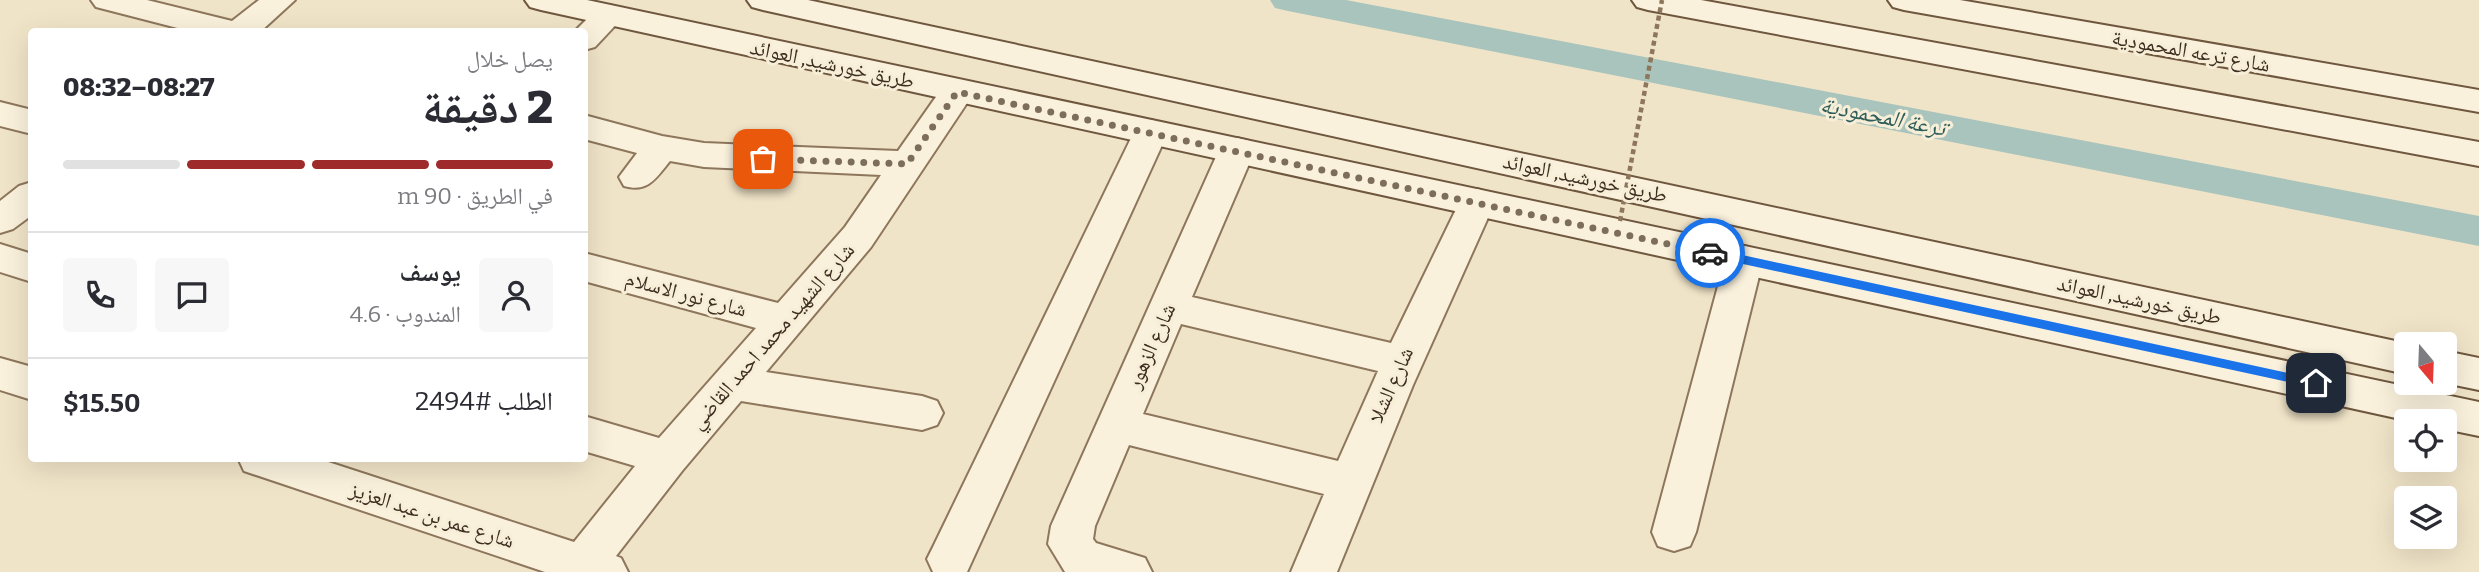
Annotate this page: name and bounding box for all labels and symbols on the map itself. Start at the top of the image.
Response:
street label: شارع ترعه المحمودية [2110,24,2272,78]
street label: طريق خورشيد, العوائد [747,34,917,94]
water label: ترعة المحمودية [1818,90,1953,143]
pin [733,129,793,189]
street label: طريق خورشيد, العوائد [1500,148,1670,208]
courier [1675,218,1745,288]
street label: شارع الشهيد محمد احمد القاضي [684,237,863,437]
street label: شارع نور الاسلام [622,265,750,324]
street label: طريق خورشيد, العوائد [2054,270,2224,330]
street label: شارع الزهور [1120,299,1181,394]
north arrow [2394,332,2457,396]
street label: شارع الشلا [1363,343,1419,427]
pin [2286,353,2346,413]
street label: شارع عمر بن عبد العزيز [345,476,518,554]

